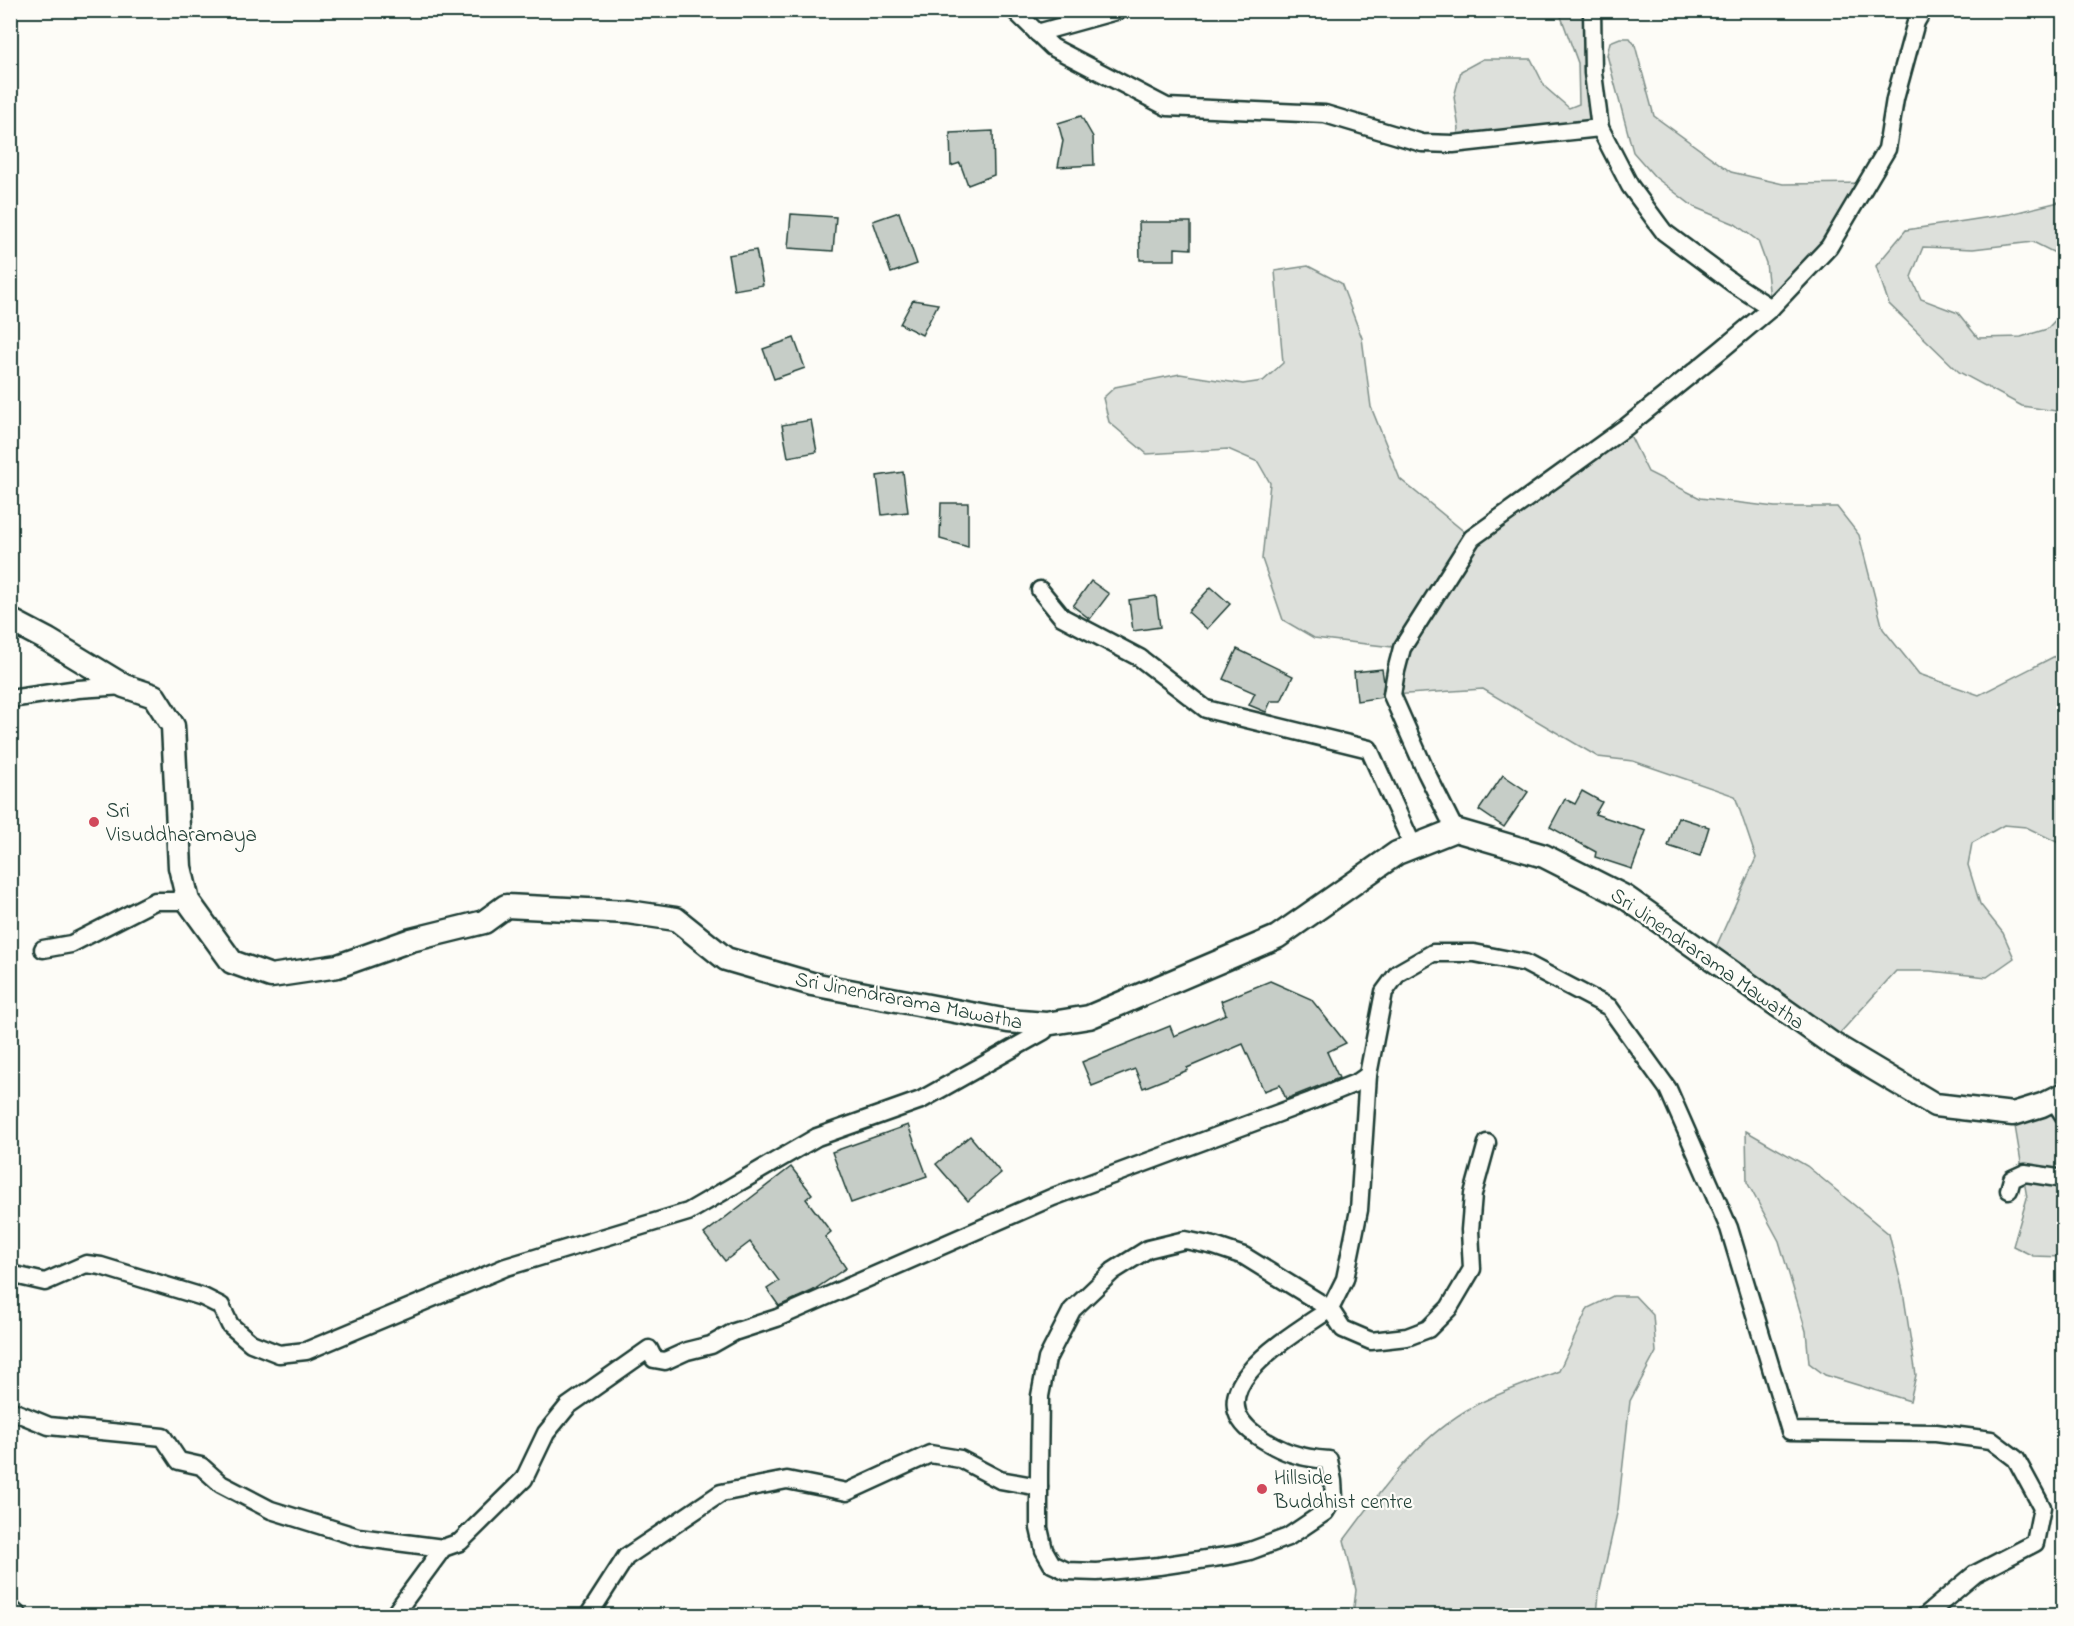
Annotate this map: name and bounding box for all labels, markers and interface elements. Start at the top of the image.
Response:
place label: Sri Visuddharamaya [105,797,257,853]
marker: Sri Visuddharamaya [87,815,101,829]
street label: Sri Jinendrarama Mawatha [1604,881,1810,1038]
street label: Sri Jinendrarama Mawatha [792,965,1025,1039]
place label: Hillside Buddhist centre [1273,1464,1413,1518]
marker: Hillside Buddhist centre [1255,1482,1269,1496]

